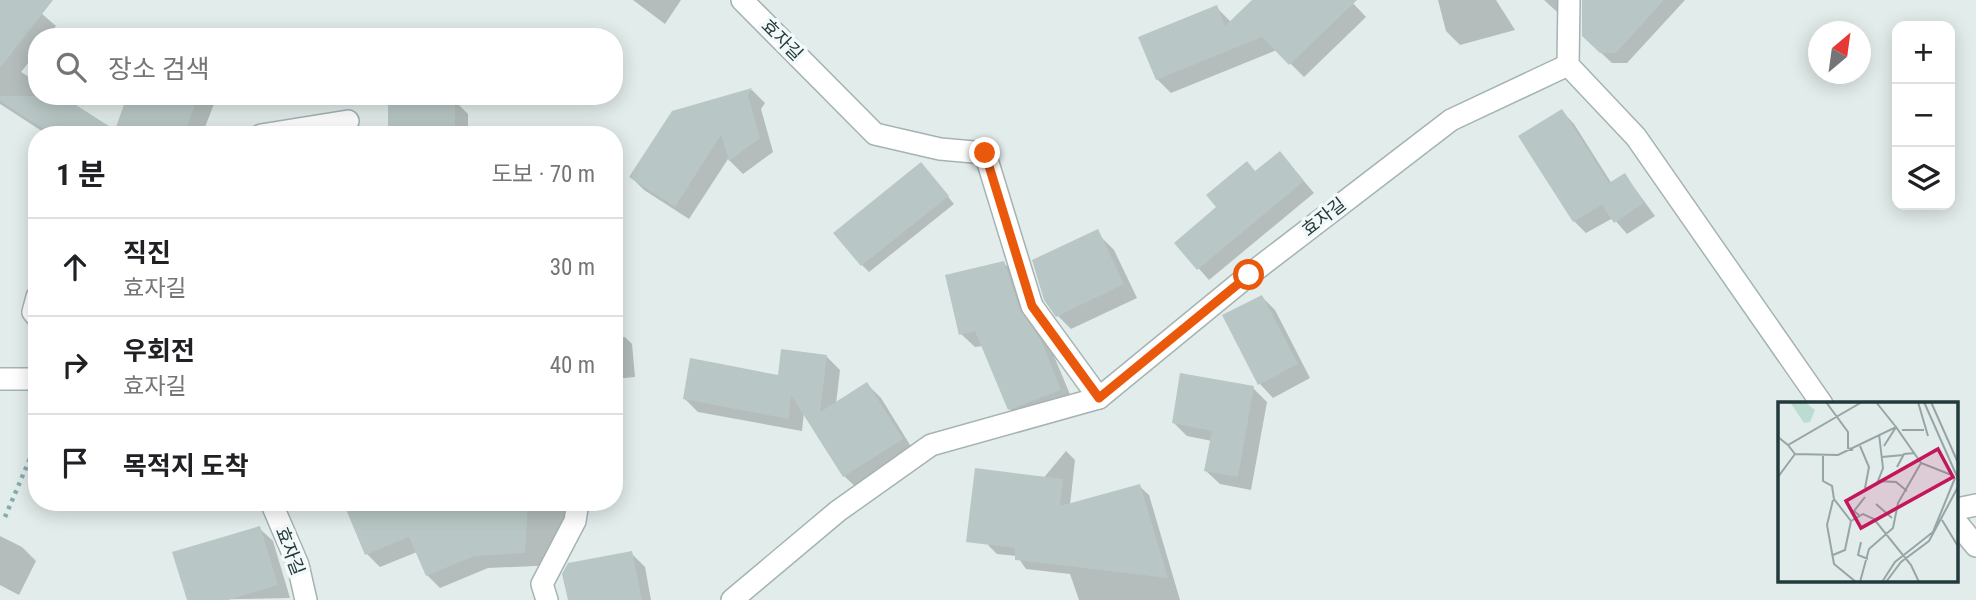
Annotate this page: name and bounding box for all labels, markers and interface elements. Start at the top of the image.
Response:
street label: 효자길 [757,15,807,65]
north arrow [1808,21,1871,84]
map controls [1892,21,1955,210]
button: + [1892,21,1955,84]
search box [28,28,623,105]
icon: search [52,48,90,86]
text: 장소 검색 [108,54,210,84]
button: − [1892,84,1955,147]
route end [969,137,1000,168]
button: layers [1892,147,1955,210]
text: 1 분 [56,157,106,192]
text: 도보 · 70 m [491,161,595,188]
street label: 효자길 [1298,193,1350,240]
text: 직진 [123,238,171,268]
icon: ahead [56,248,94,286]
text: 30 m [550,254,595,281]
route start [1233,259,1264,290]
text: 효자길 [123,275,186,302]
text: 우회전 [123,336,195,366]
icon: right [56,346,94,384]
text: 40 m [550,352,595,379]
text: 효자길 [123,373,186,400]
inset map [1778,402,1958,582]
icon: arrive [56,444,94,482]
text: 목적지 도착 [123,451,249,481]
street label: 효자길 [272,524,309,578]

